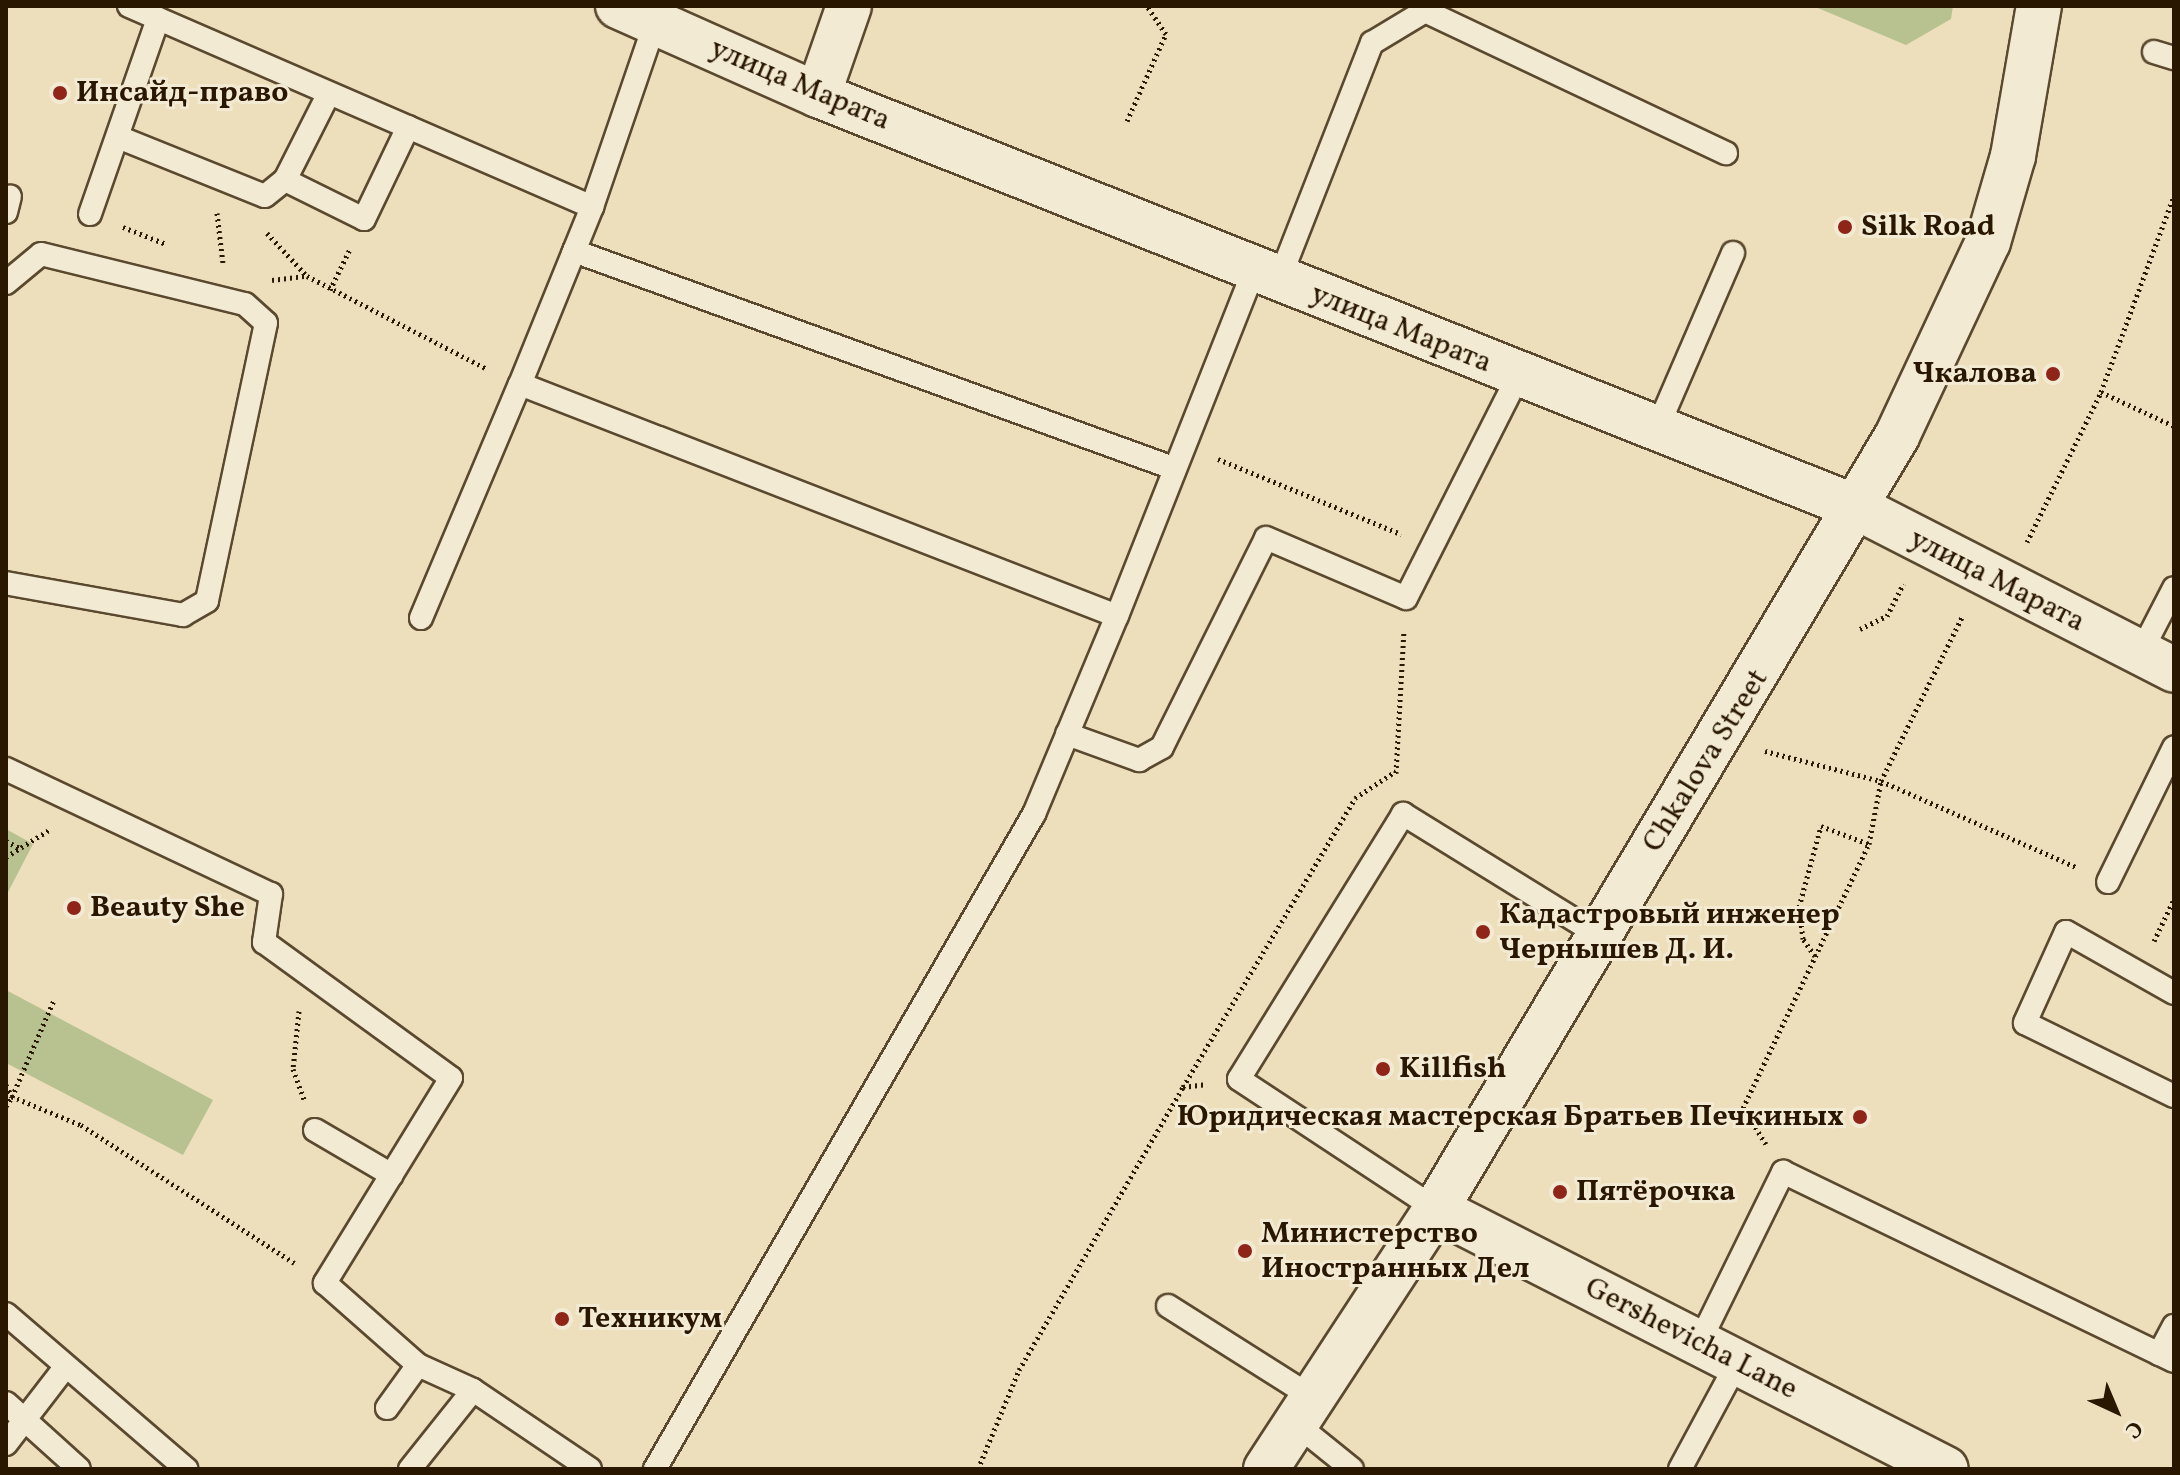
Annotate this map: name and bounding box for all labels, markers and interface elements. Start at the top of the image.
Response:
street label: улица Марата [704,31,896,139]
place label: Инсайд-право [76,75,288,111]
marker: Инсайд-право [51,84,69,102]
place label: Silk Road [1861,209,1995,245]
marker: Silk Road [1836,218,1854,236]
street label: улица Марата [1305,276,1497,382]
place label: Чкалова [1912,356,2037,392]
marker: Чкалова [2044,365,2062,383]
street label: улица Марата [1903,521,2091,641]
street label: Chkalova Street [1635,663,1777,859]
place label: Beauty She [90,890,245,926]
place label: Кадастровый инженер Чернышев Д. И. [1499,897,1840,968]
marker: Beauty She [65,899,83,917]
marker: Кадастровый инженер Чернышев Д. И. [1474,923,1492,941]
place label: Killfish [1399,1051,1507,1087]
marker: Killfish [1374,1060,1392,1078]
place label: Юридическая мастерская Братьев Печкиных [1177,1099,1844,1135]
marker: Юридическая мастерская Братьев Печкиных [1851,1108,1869,1126]
place label: Пятёрочка [1576,1174,1736,1210]
marker: Пятёрочка [1551,1183,1569,1201]
place label: Министерство Иностранных Дел [1261,1216,1530,1286]
marker: Министерство Иностранных Дел [1236,1242,1254,1260]
street label: Gershevicha Lane [1579,1270,1803,1408]
place label: Техникум [578,1301,722,1337]
marker: Техникум [553,1310,571,1328]
north arrow [2076,1371,2156,1451]
text: С [2117,1413,2149,1445]

